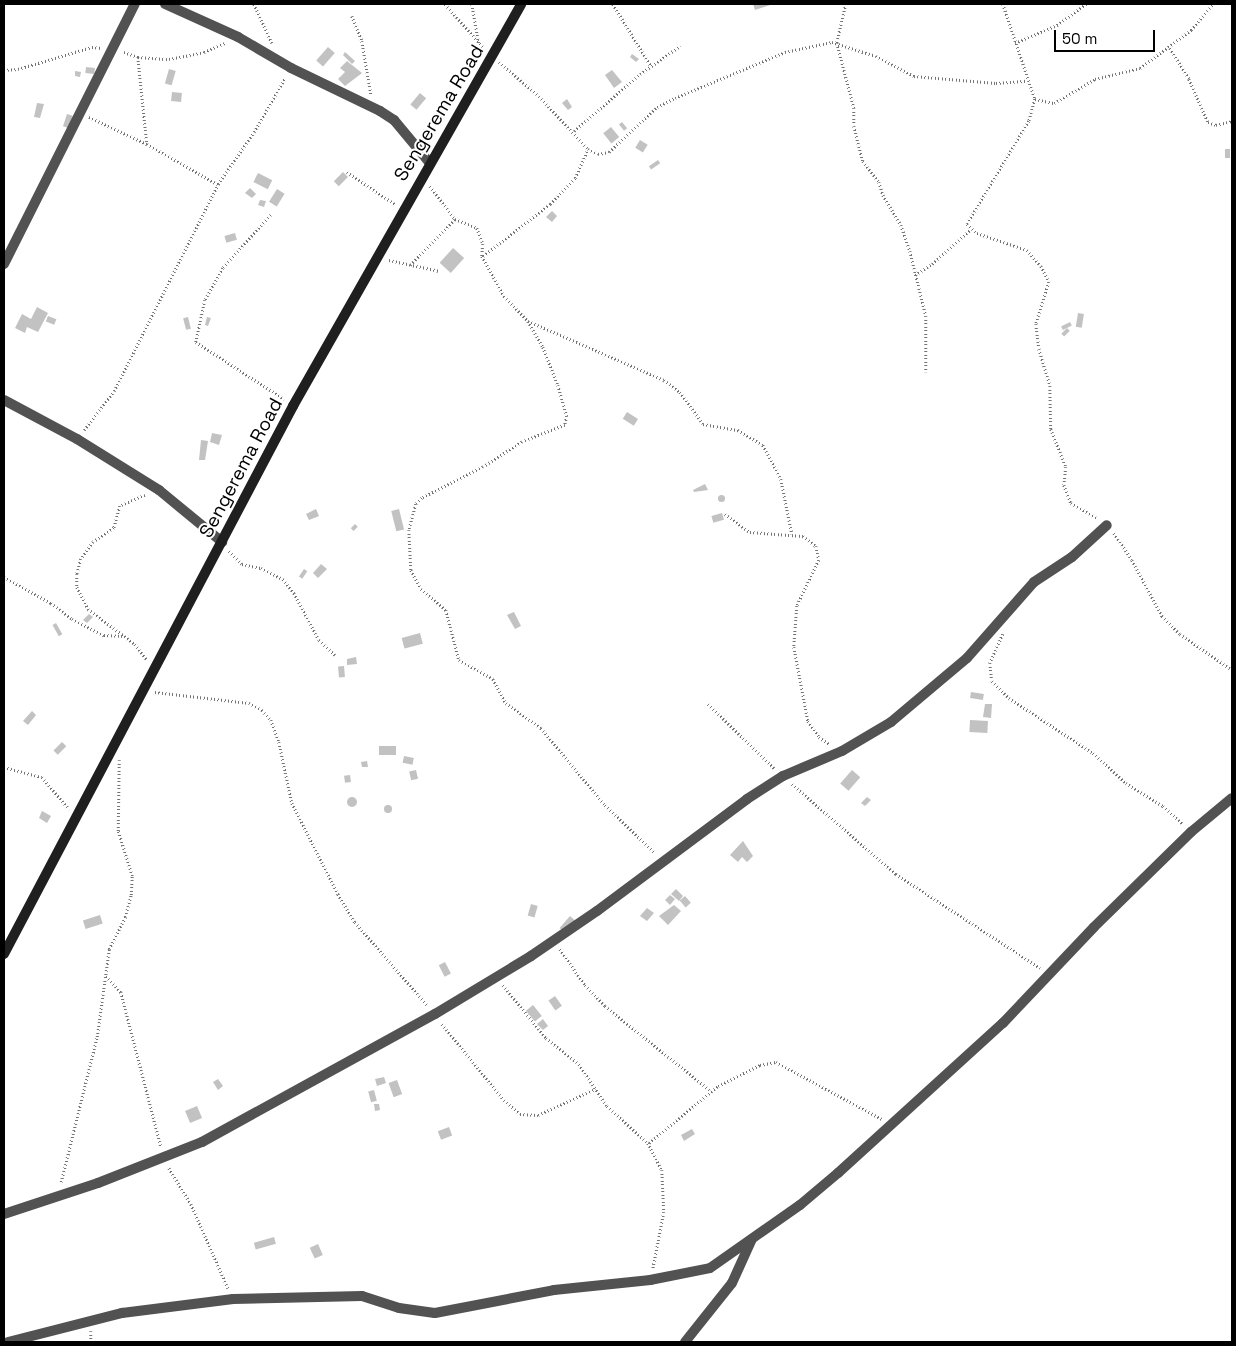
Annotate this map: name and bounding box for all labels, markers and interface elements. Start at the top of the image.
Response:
scale bar [1056,20,1157,52]
text: 50 m [1062,29,1097,48]
street label: Sengerema Road [389,41,489,185]
street label: Sengerema Road [195,394,287,542]

